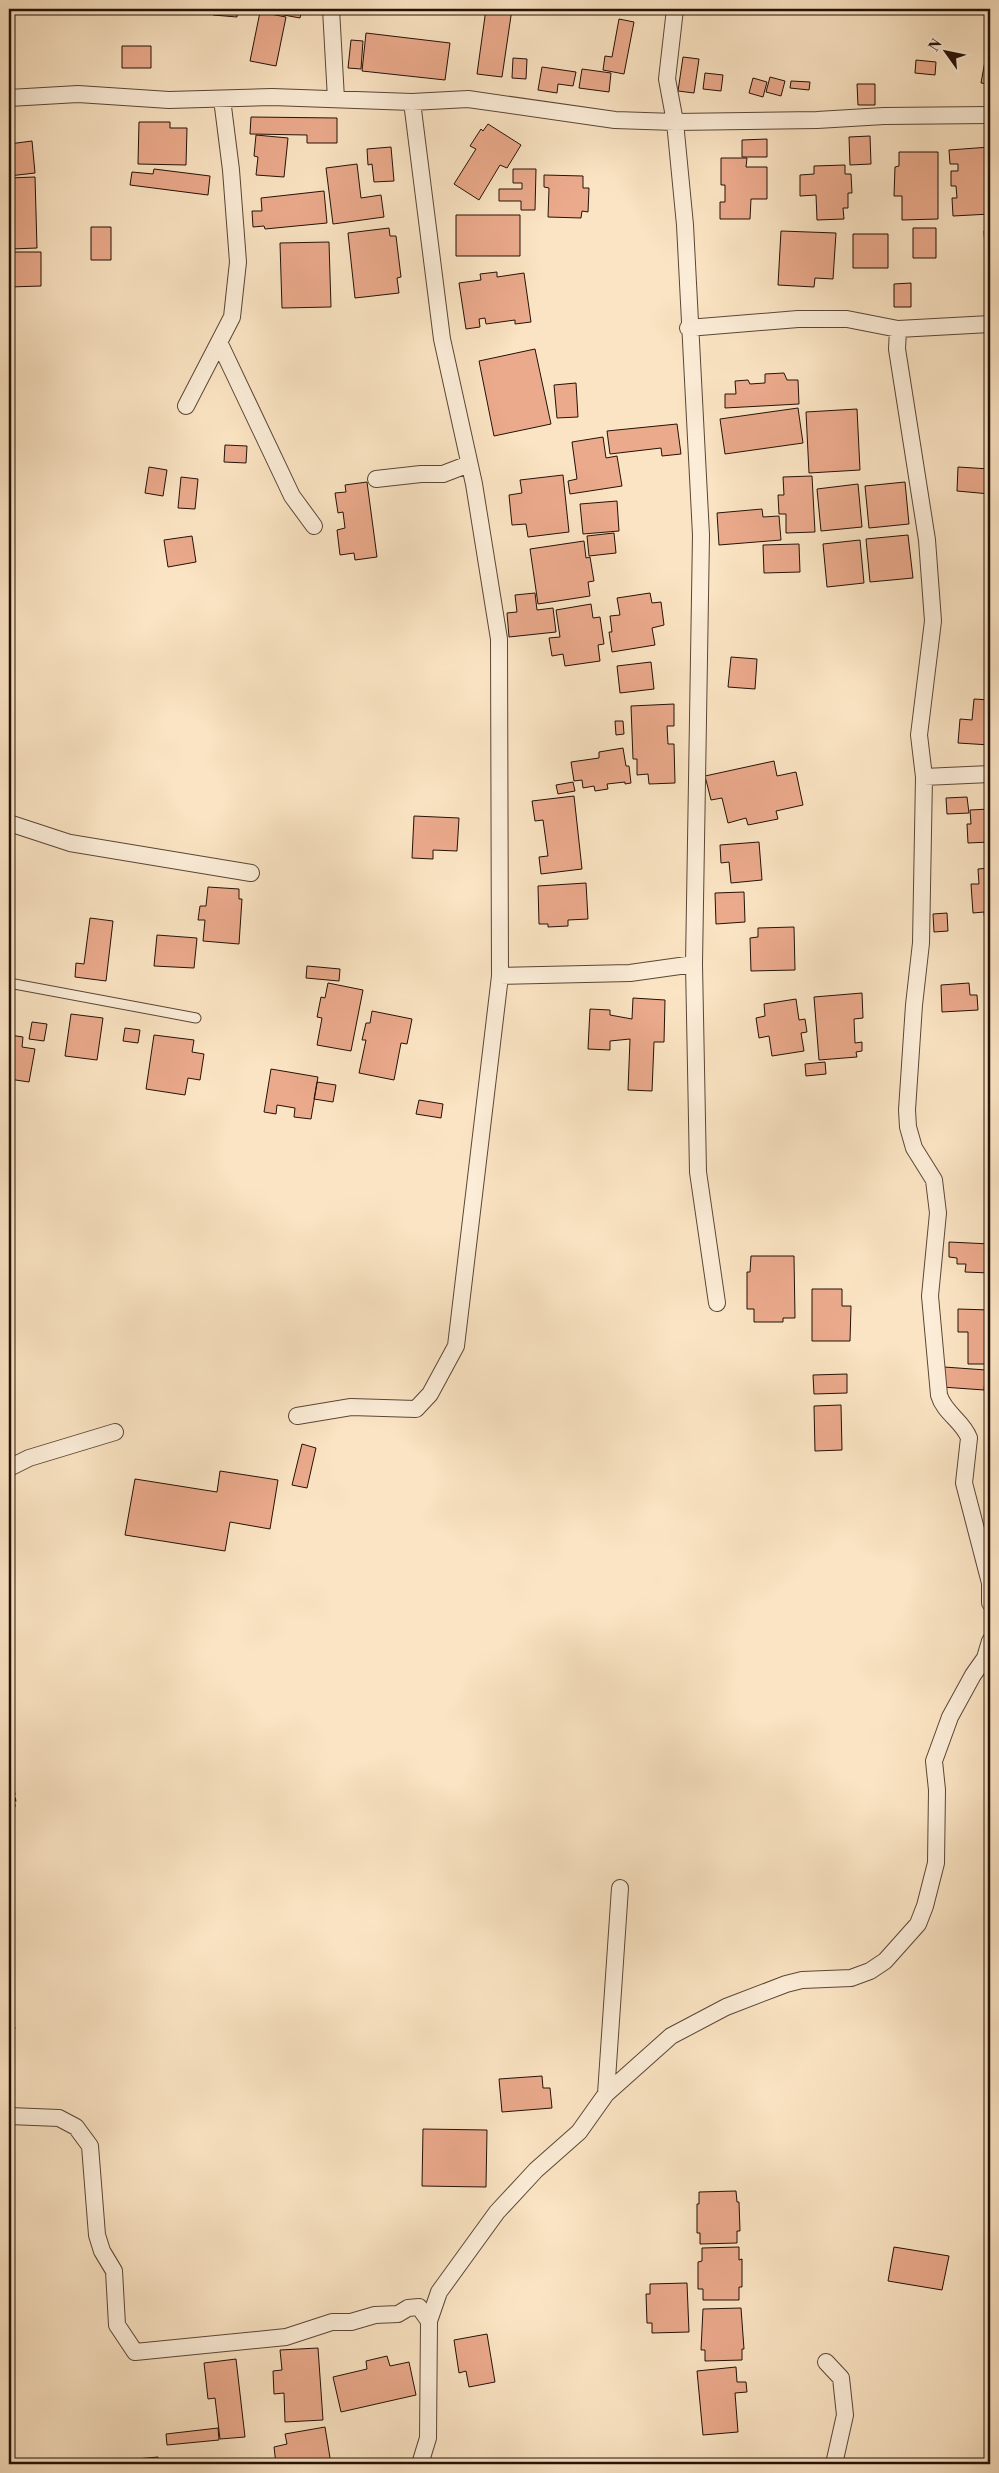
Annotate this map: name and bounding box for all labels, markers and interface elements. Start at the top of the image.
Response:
north arrow [922,28,972,78]
text: N [925,36,947,55]

